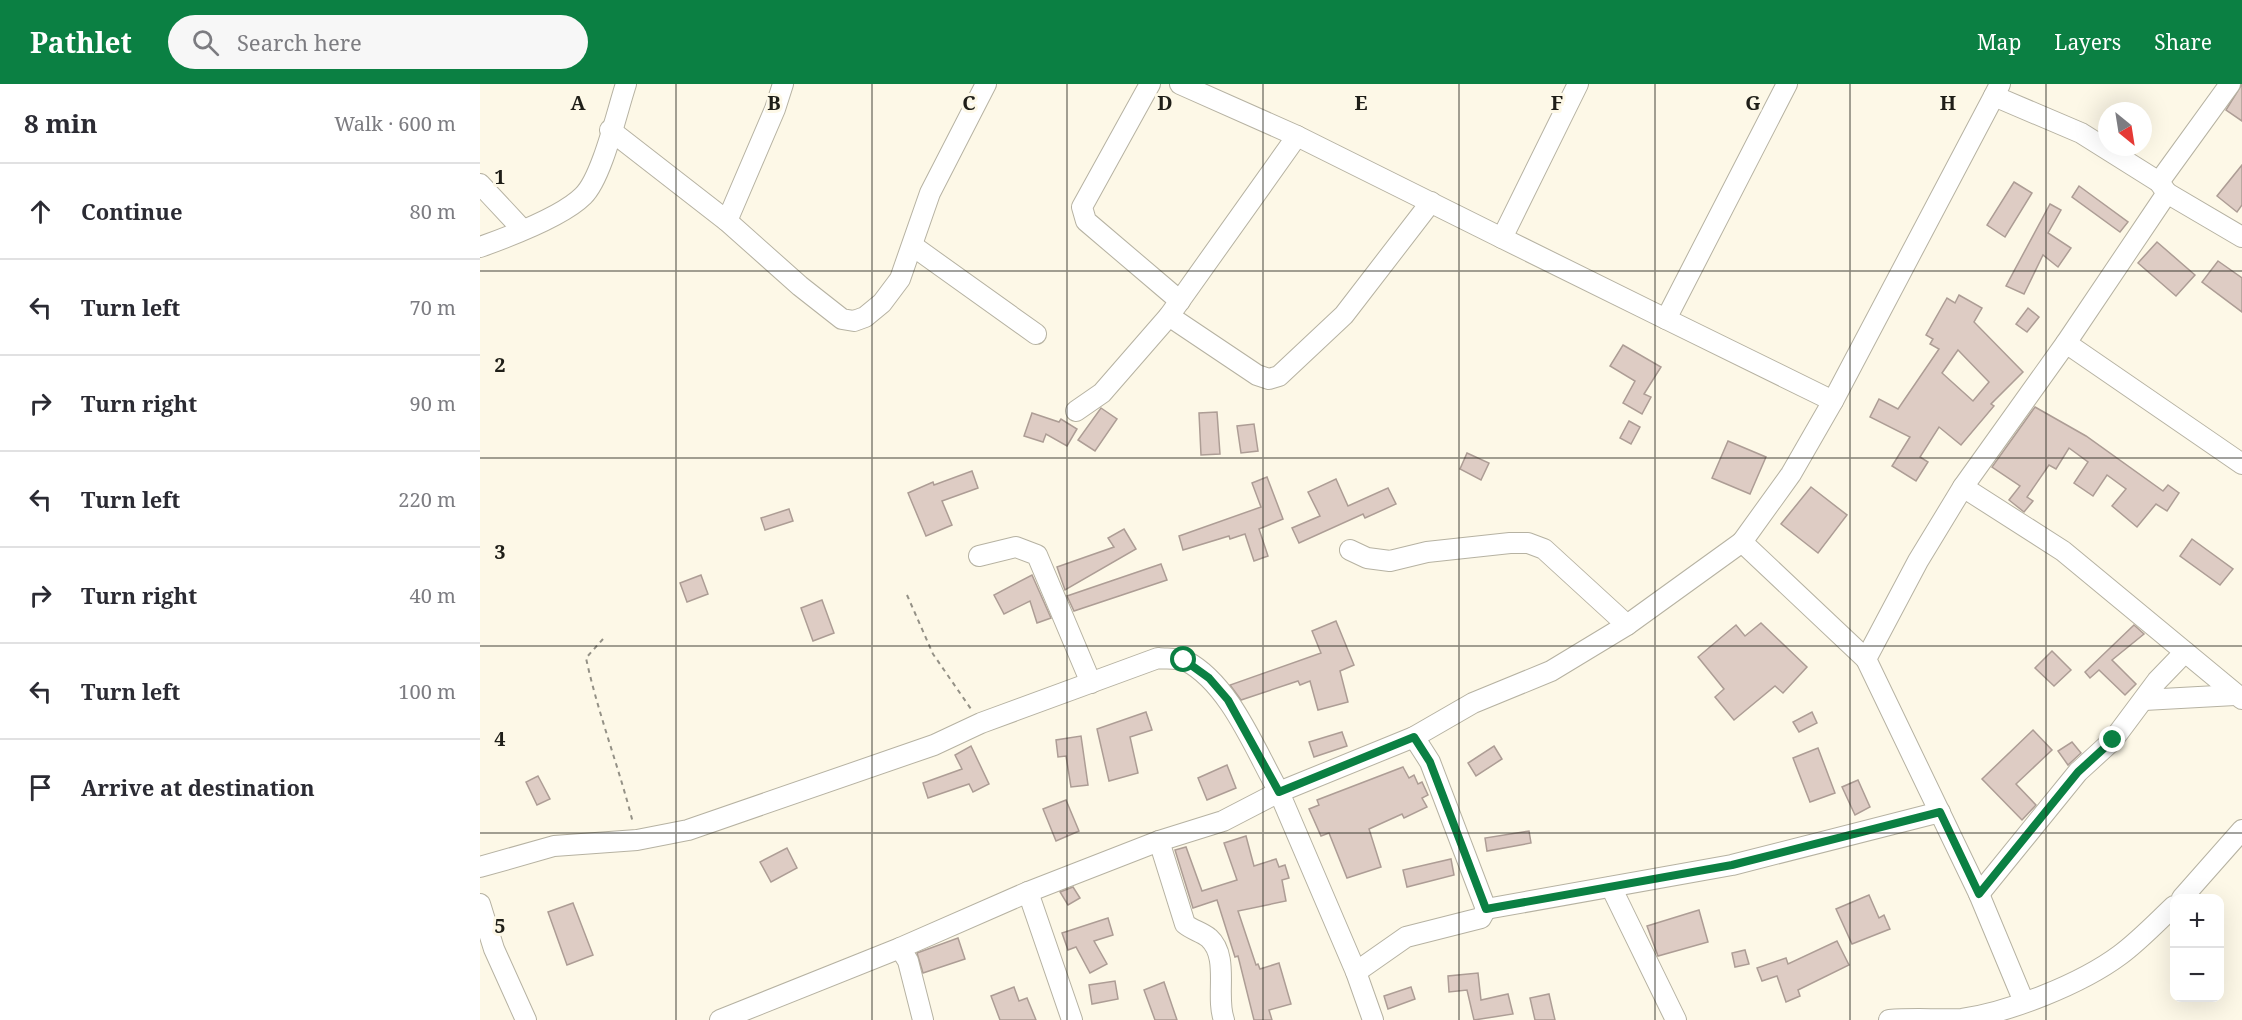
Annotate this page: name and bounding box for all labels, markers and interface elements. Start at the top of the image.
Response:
search box [168,15,588,69]
text: Pathlet [30,23,132,61]
icon: search [189,26,222,59]
text: Search here [237,27,362,57]
text: Map [1977,28,2021,56]
text: Layers [2054,28,2121,56]
text: Share [2154,28,2212,56]
text: A [570,89,586,116]
text: B [767,89,781,116]
text: C [962,89,976,116]
text: D [1157,89,1173,116]
text: E [1354,89,1368,116]
text: F [1551,89,1563,116]
text: G [1745,89,1761,116]
text: H [1940,89,1956,116]
north arrow [2098,102,2152,156]
text: 8 min [24,105,98,141]
text: Walk · 600 m [334,110,456,137]
text: 1 [494,163,506,190]
icon: ahead [24,195,57,228]
text: Continue [81,196,183,226]
text: 80 m [410,198,456,225]
icon: left [24,291,57,324]
text: Turn left [81,292,180,322]
text: 70 m [410,294,456,321]
text: 2 [494,351,506,378]
icon: right [24,387,57,420]
text: Turn right [81,388,197,418]
text: 90 m [410,390,456,417]
icon: left [24,483,57,516]
text: Turn left [81,484,180,514]
text: 220 m [398,486,456,513]
text: 3 [494,538,506,565]
icon: right [24,579,57,612]
text: Turn right [81,580,197,610]
text: 40 m [410,582,456,609]
route start [1170,646,1196,672]
icon: left [24,675,57,708]
text: Turn left [81,676,180,706]
text: 100 m [398,678,456,705]
text: 4 [494,725,506,752]
route end [2099,726,2125,752]
icon: arrive [24,771,57,804]
text: Arrive at destination [81,772,315,802]
map controls [2170,894,2224,1002]
button: + [2170,894,2224,948]
text: 5 [494,912,506,939]
button: − [2170,948,2224,1002]

